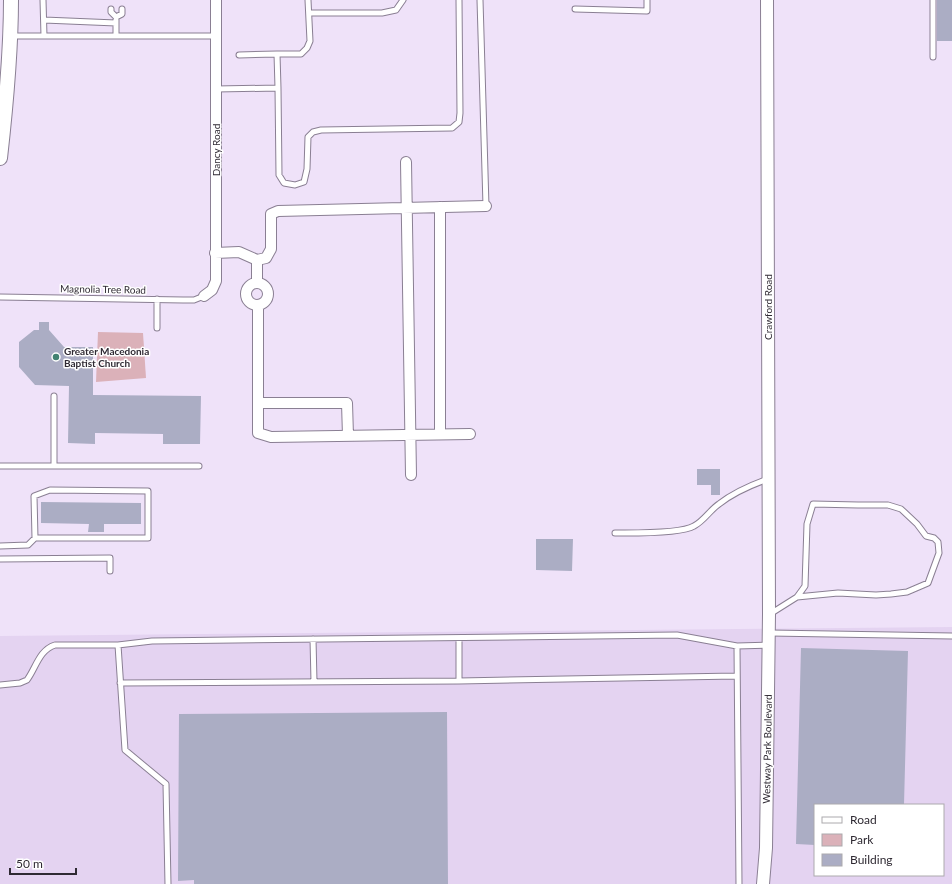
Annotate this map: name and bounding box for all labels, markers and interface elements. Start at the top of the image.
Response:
street label: Dancy Road [210,124,222,176]
street label: Crawford Road [762,274,774,340]
street label: Magnolia Tree Road [60,282,146,296]
place label: Greater Macedonia Baptist Church [64,345,149,369]
marker: Greater Macedonia Baptist Church [51,352,61,362]
street label: Westway Park Boulevard [760,694,774,804]
legend [814,804,944,876]
text: Road [850,812,877,827]
text: Park [850,832,874,847]
scale bar [10,850,76,876]
text: Building [850,852,893,867]
text: 50 m [16,856,43,871]

